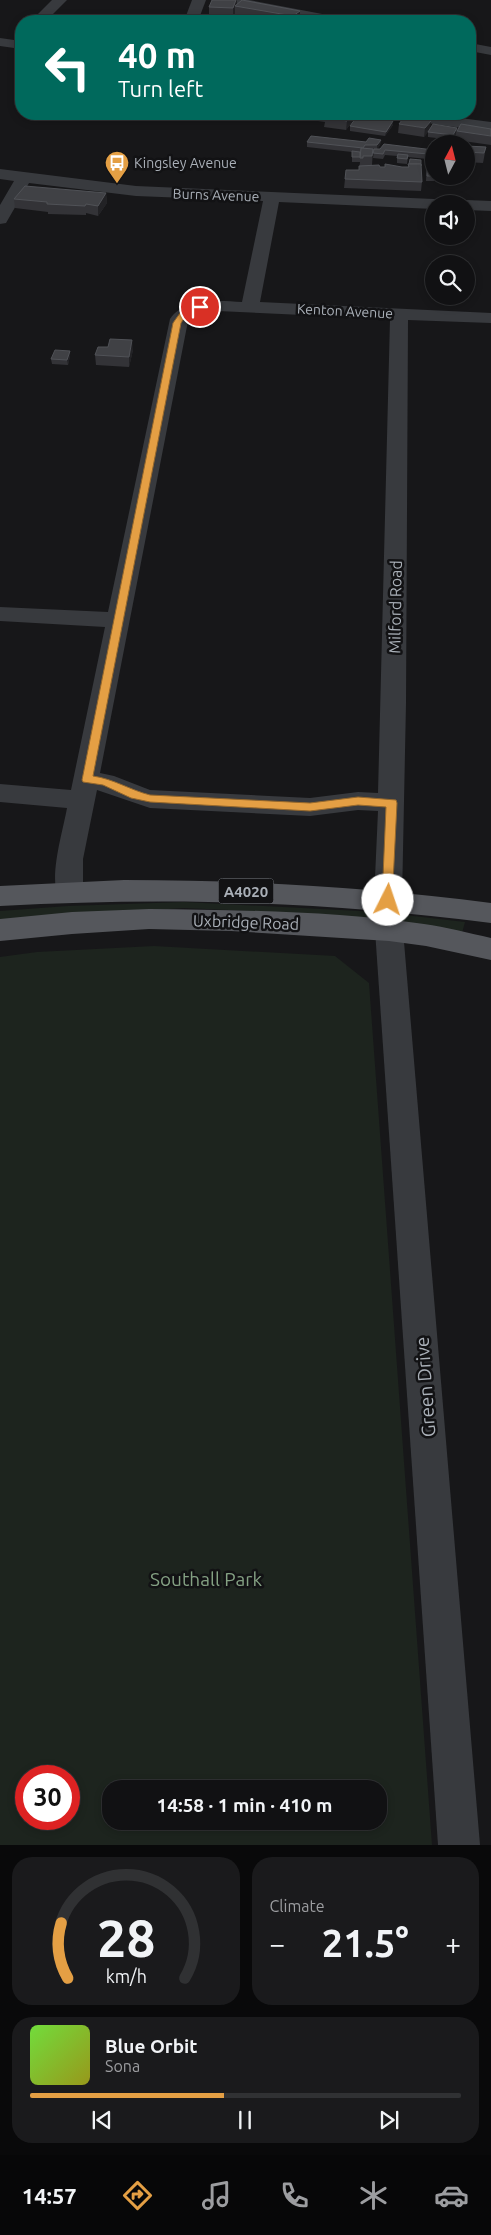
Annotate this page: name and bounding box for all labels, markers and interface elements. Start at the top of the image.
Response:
icon: left [35,35,100,100]
text: 40 m [118,35,196,75]
text: Turn left [118,76,203,101]
north arrow [425,135,475,185]
map controls [425,135,475,305]
bus stop icon: Kingsley Avenue [104,150,130,184]
place label: Kingsley Avenue [134,155,237,171]
street label: Burns Avenue [172,185,260,205]
button: sound [425,195,475,245]
button: search [425,255,475,305]
pin [179,286,221,328]
icon: arrive [186,293,214,321]
street label: Kenton Avenue [297,300,393,322]
street label: Milford Road [385,560,405,654]
position arrow [361,873,413,925]
road number: A4020 [218,878,274,904]
street label: Uxbridge Road [193,911,299,933]
street label: Green Drive [411,1336,439,1438]
park label: Southall Park [150,1568,262,1590]
speed limit sign: 30 [15,1765,80,1830]
text: 14:58 · 1 min · 410 m [157,1794,332,1816]
text: Climate [270,1897,325,1915]
text: 28 [96,1909,155,1967]
text: 21.5° [322,1922,409,1964]
text: − [270,1928,285,1959]
text: + [445,1928,461,1959]
text: km/h [105,1966,146,1986]
text: Blue Orbit [105,2035,198,2057]
text: Sona [105,2057,140,2075]
icon: previous [88,2106,116,2134]
icon: pause [231,2106,259,2134]
icon: next [375,2106,403,2134]
icon: directions [120,2178,155,2213]
icon: music [199,2178,234,2213]
icon: phone [277,2178,312,2213]
icon: climate [356,2178,391,2213]
icon: car [434,2178,469,2213]
text: 14:57 [22,2183,77,2208]

